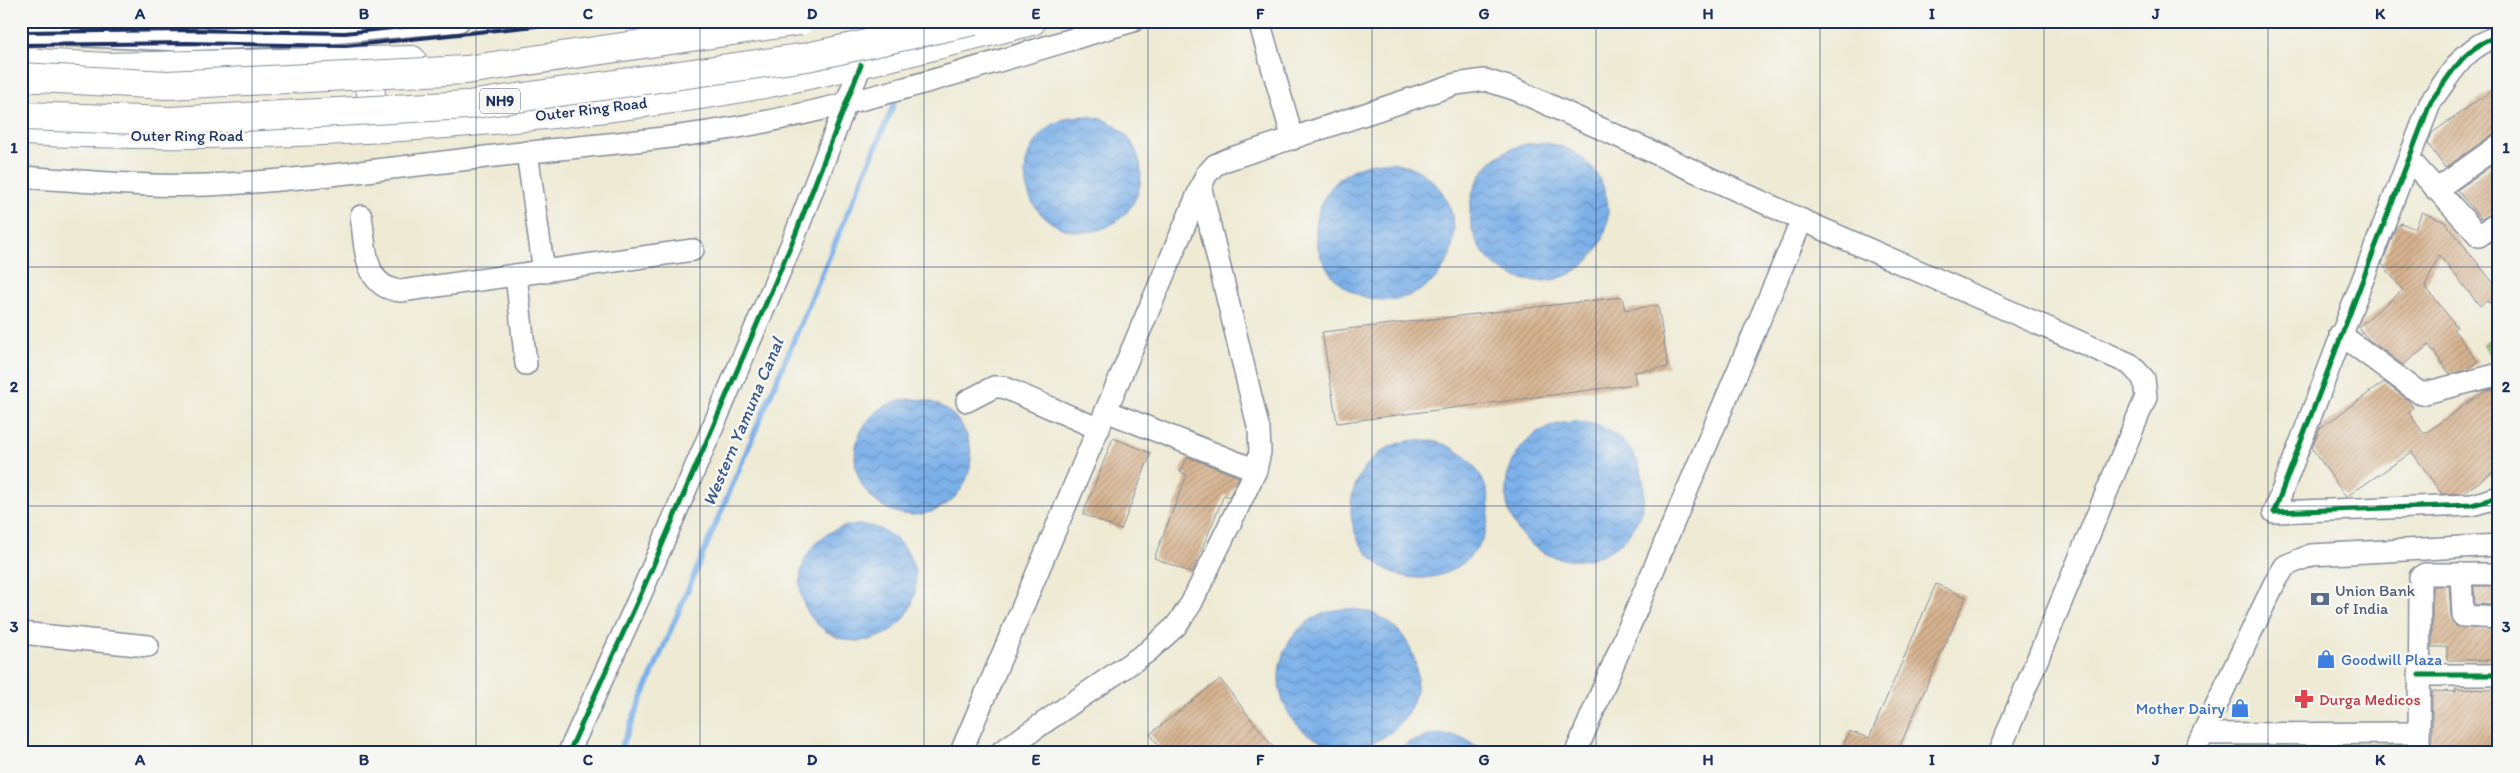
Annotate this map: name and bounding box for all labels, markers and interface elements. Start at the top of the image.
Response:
text: A [134,4,146,23]
text: B [359,4,370,23]
text: C [583,4,594,23]
text: D [807,4,818,23]
text: E [1032,4,1041,23]
text: F [1256,4,1265,23]
text: G [1478,4,1490,23]
text: H [1702,4,1714,23]
text: I [1929,4,1935,23]
text: J [2151,4,2160,23]
text: K [2375,4,2386,23]
road number: NH9 [480,88,520,114]
street label: Outer Ring Road [534,93,649,125]
street label: Outer Ring Road [131,126,244,145]
text: 1 [10,138,18,157]
text: 1 [2502,138,2510,157]
water label: Western Yamuna Canal [698,333,789,509]
text: 2 [10,377,19,396]
text: 2 [2502,377,2511,396]
place label: Union Bank of India [2335,581,2416,618]
bank icon: Union Bank of India [2309,588,2331,610]
text: 3 [10,617,19,636]
text: 3 [2502,617,2511,636]
shop icon: Goodwill Plaza [2315,648,2337,670]
place label: Goodwill Plaza [2341,650,2442,669]
pharmacy icon: Durga Medicos [2293,688,2315,710]
place label: Durga Medicos [2319,690,2421,709]
shop icon: Mother Dairy [2229,697,2251,719]
place label: Mother Dairy [2136,699,2225,718]
text: A [134,750,146,769]
text: B [359,750,370,769]
text: C [583,750,594,769]
text: D [807,750,818,769]
text: E [1032,750,1041,769]
text: F [1256,750,1265,769]
text: G [1478,750,1490,769]
text: H [1702,750,1714,769]
text: I [1929,750,1935,769]
text: J [2151,750,2160,769]
text: K [2375,750,2386,769]

